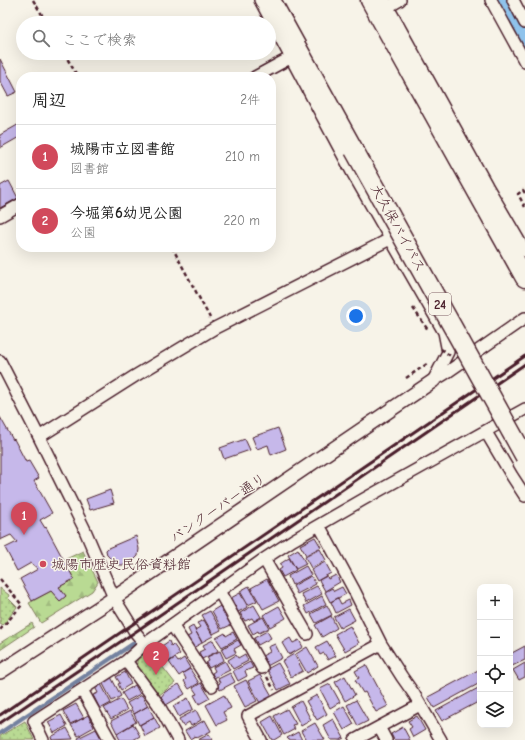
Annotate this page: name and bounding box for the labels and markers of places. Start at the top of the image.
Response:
pin: 1 [11,502,37,535]
place label: 城陽市歴史民俗資料館 [51,556,191,573]
marker: 城陽市歴史民俗資料館 [38,559,48,569]
pin: 2 [143,642,169,675]

